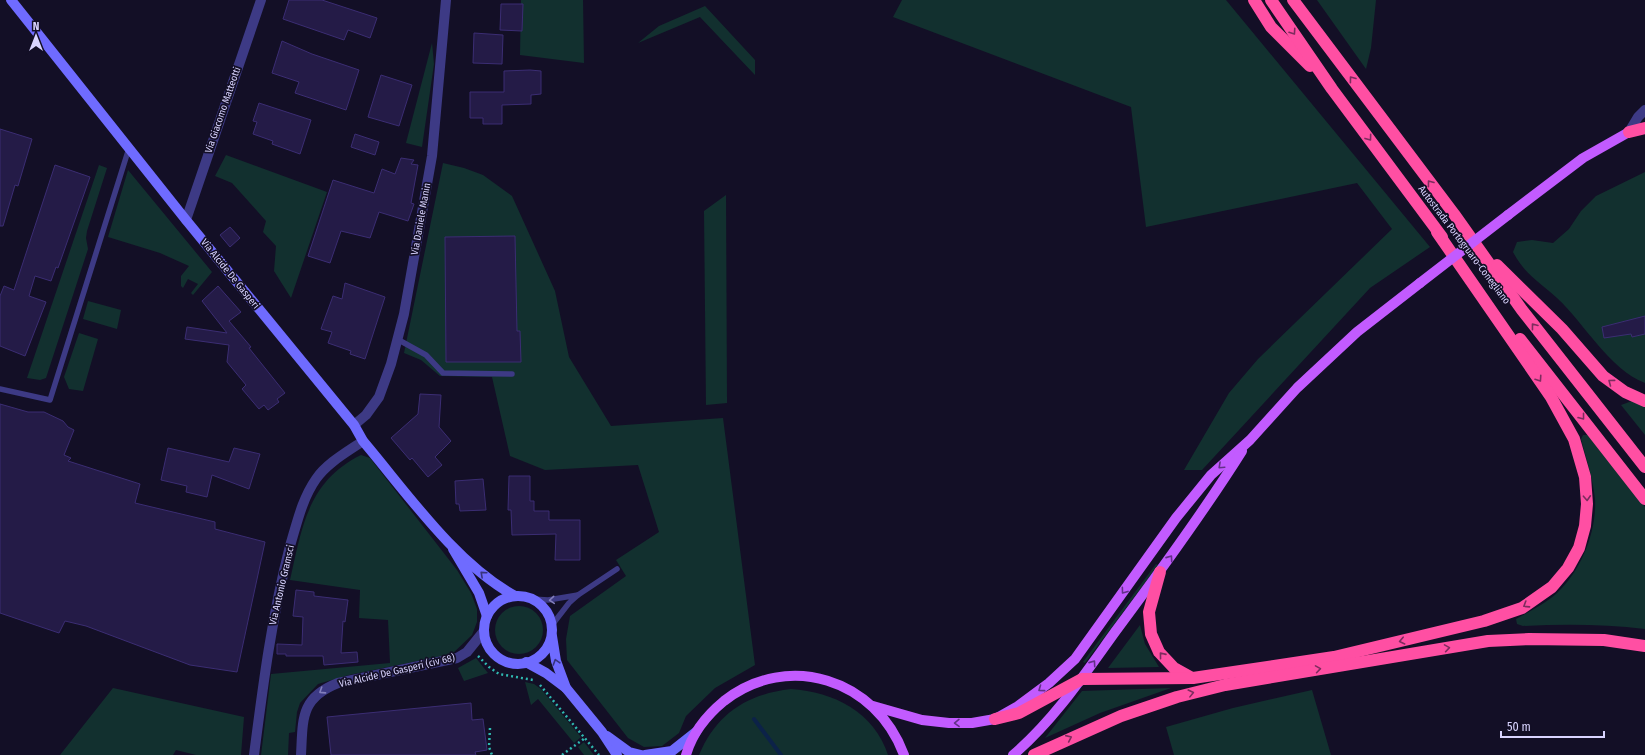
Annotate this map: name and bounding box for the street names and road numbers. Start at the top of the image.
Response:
street label: Via Giacomo Matteotti [203,65,243,155]
street label: Via Daniele Manin [409,182,433,256]
street label: Autostrada Portogruaro-Conegliano [1415,183,1513,307]
street label: Via Alcide De Gasperi [198,237,262,311]
street label: Via Antonio Gramsci [267,544,297,626]
street label: Via Alcide De Gasperi (civ 68) [338,651,456,690]

